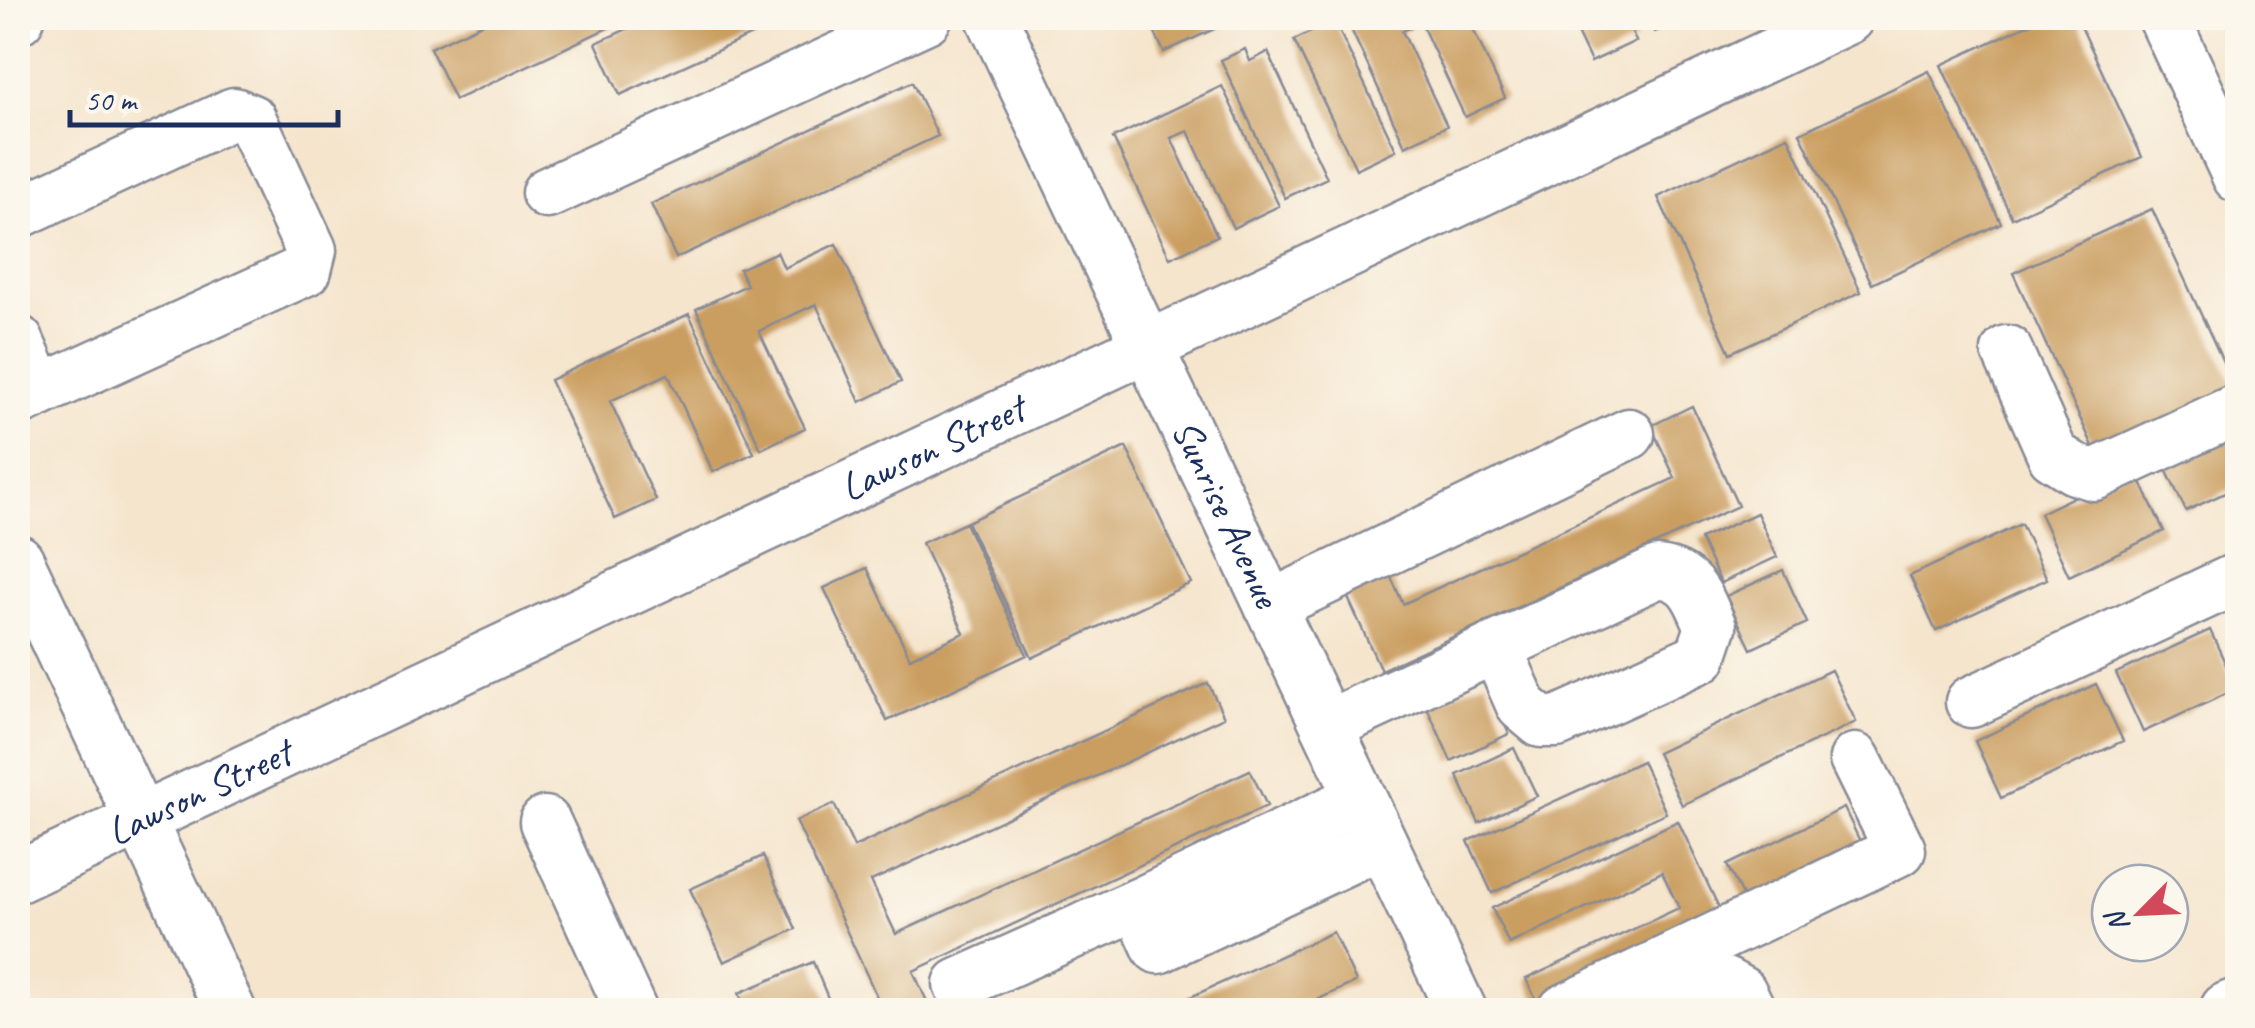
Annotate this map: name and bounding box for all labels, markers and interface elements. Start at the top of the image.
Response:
scale bar [70,65,338,127]
text: 50 m [85,81,138,119]
street label: Lawson Street [832,381,1037,512]
street label: Sunrise Avenue [1161,412,1293,618]
street label: Lawson Street [99,725,304,857]
north arrow [2090,863,2190,963]
text: N [2096,904,2137,938]

